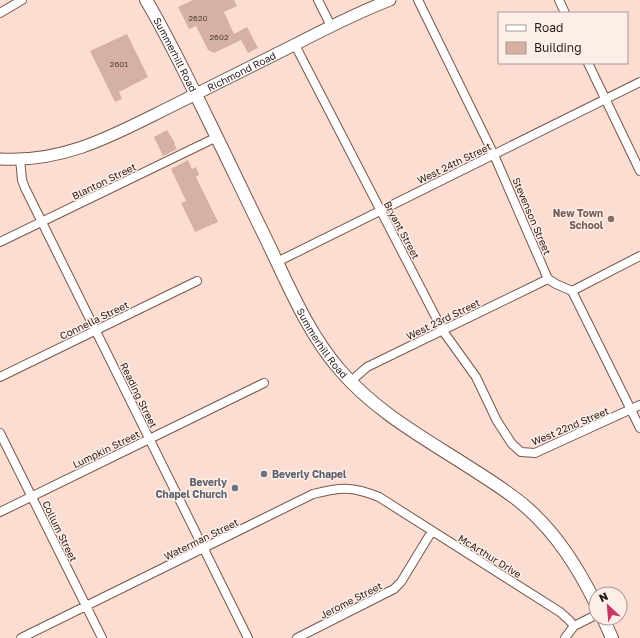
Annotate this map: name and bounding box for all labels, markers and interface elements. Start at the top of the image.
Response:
legend [498,12,628,64]
house number: 2620 [188,13,208,23]
street label: Summerhill Road [151,15,199,94]
text: Road [534,20,563,35]
house number: 2602 [209,32,229,42]
text: Building [534,40,582,55]
street label: Richmond Road [205,49,278,93]
house number: 2601 [110,59,128,69]
street label: West 24th Street [415,140,493,186]
street label: Blanton Street [70,160,138,202]
street label: Stevenson Street [510,176,554,256]
street label: Bryant Street [382,199,422,261]
place label: New Town School [553,207,604,231]
marker: New Town School [606,214,616,224]
street label: West 23rd Street [404,296,482,342]
street label: Connella Street [58,298,130,342]
street label: Summerhill Road [294,306,350,381]
street label: Reading Street [118,360,160,430]
street label: West 22nd Street [530,404,610,448]
street label: Lumpkin Street [71,428,141,470]
place label: Beverly Chapel [272,468,347,480]
marker: Beverly Chapel [259,469,269,479]
place label: Beverly Chapel Church [156,476,227,500]
marker: Beverly Chapel Church [230,483,240,493]
street label: Collum Street [40,499,80,563]
street label: Waterman Street [162,516,240,562]
street label: McArthur Drive [456,532,524,580]
street label: Jerome Street [318,579,384,621]
north arrow [588,586,628,626]
text: N [597,589,610,604]

